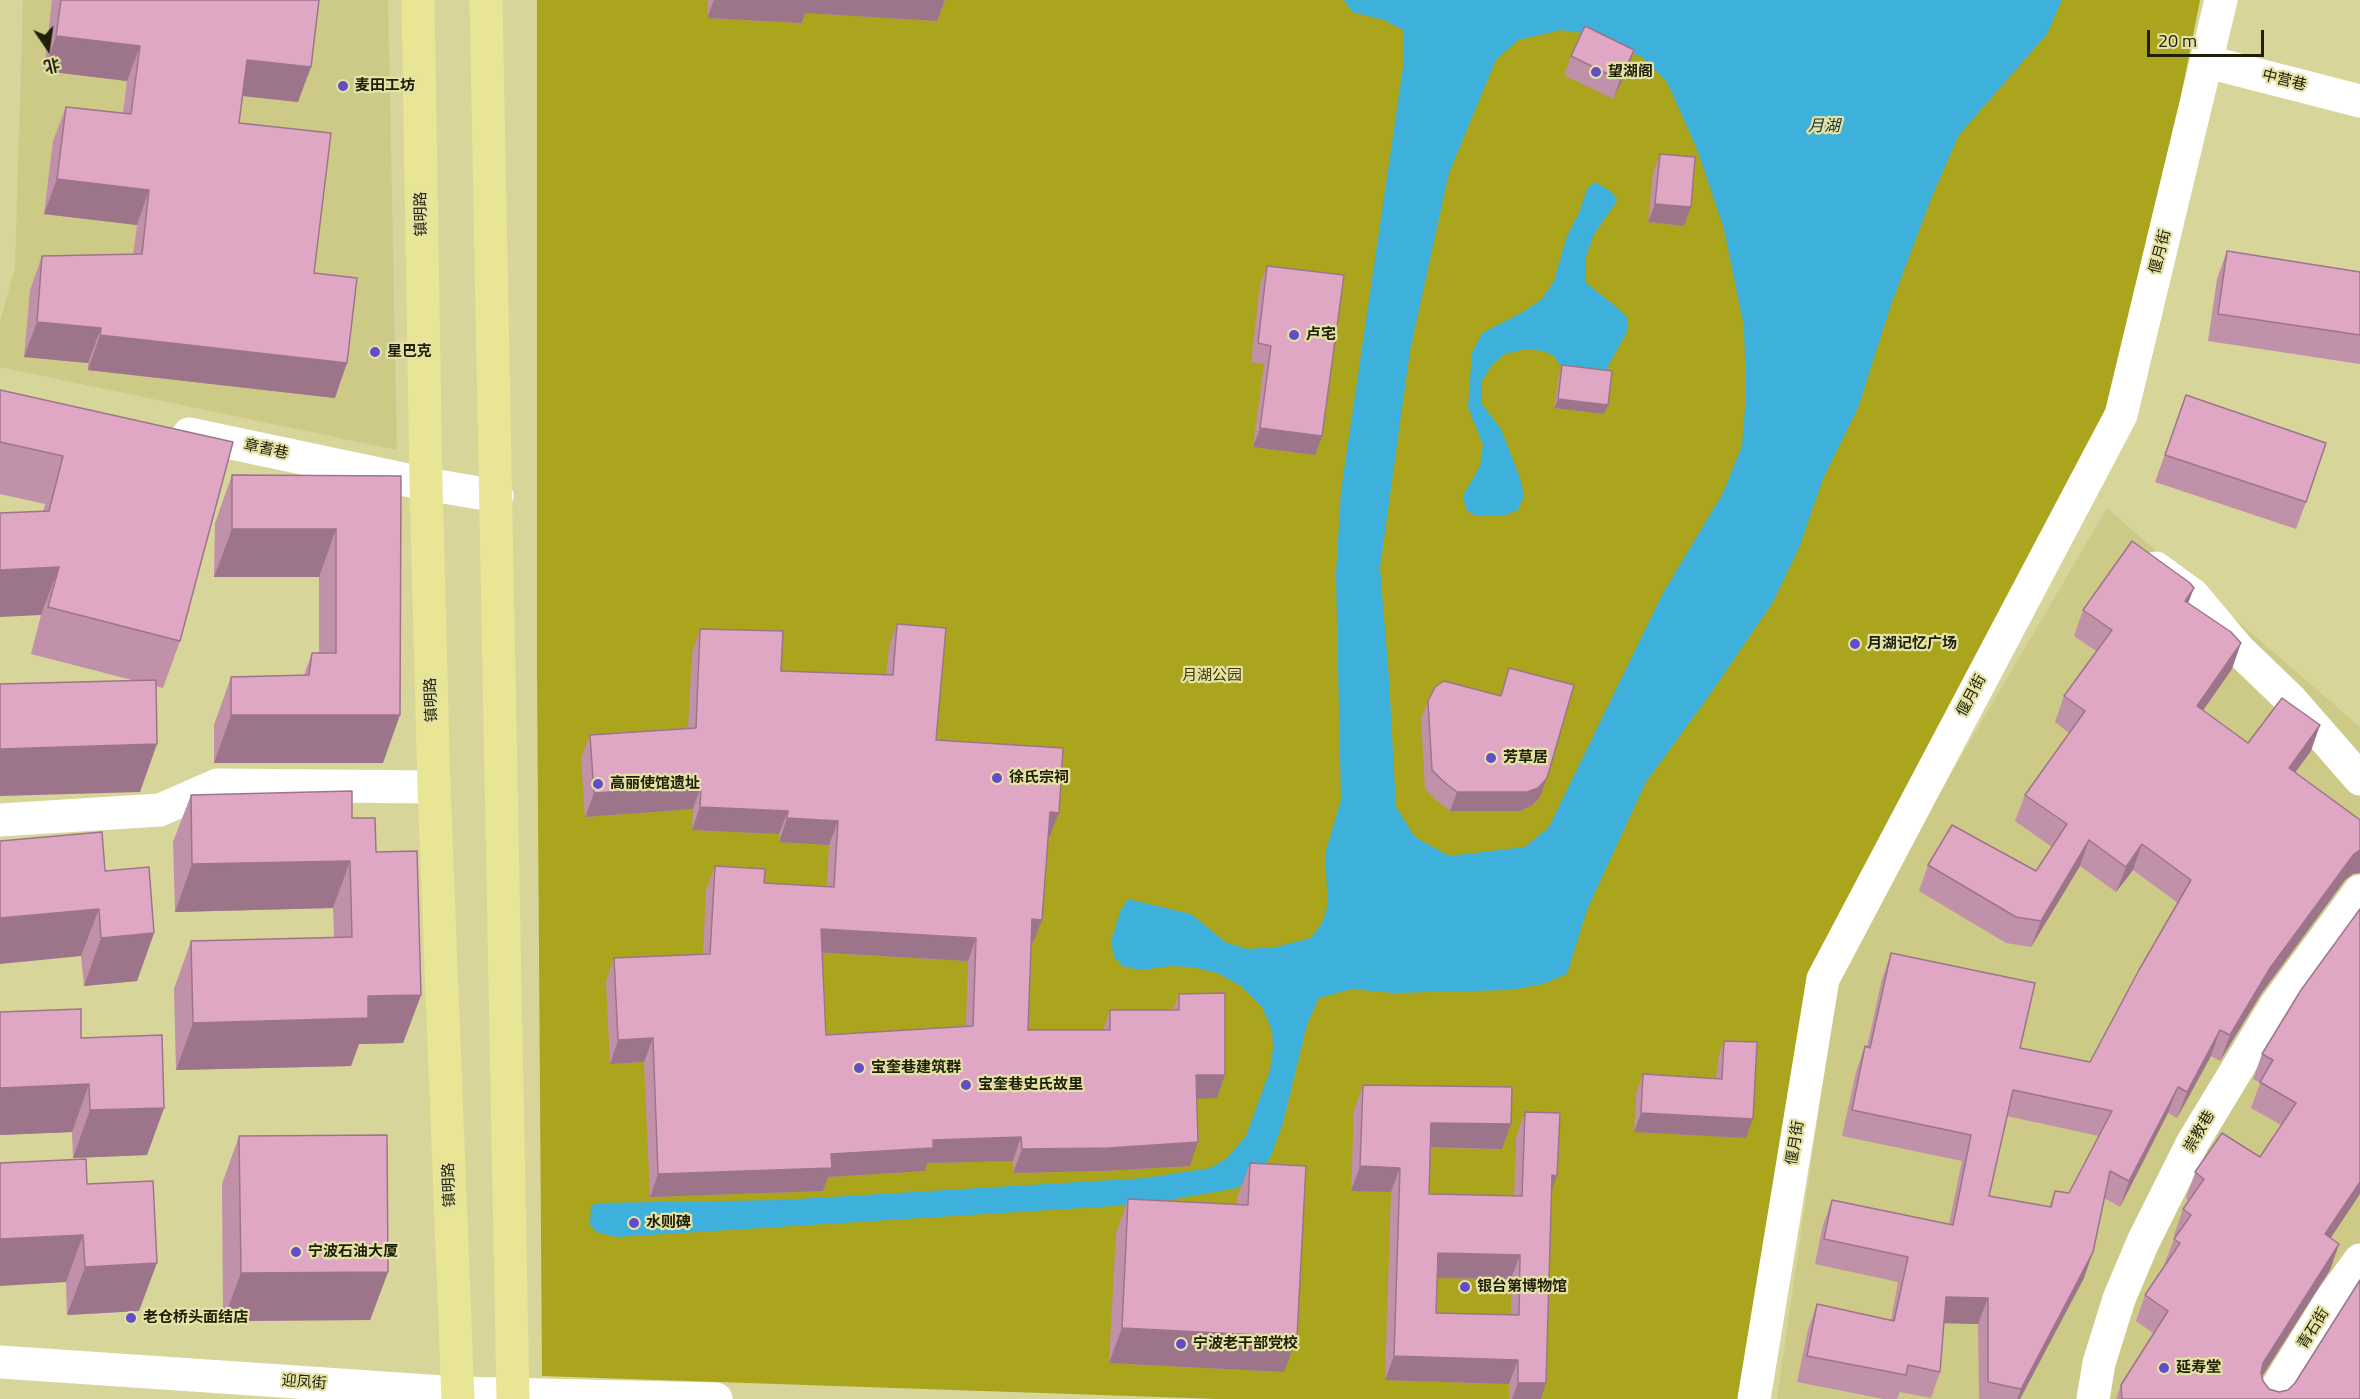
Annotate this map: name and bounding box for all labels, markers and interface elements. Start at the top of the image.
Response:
north arrow [18,18,78,78]
scale bar [2150,18,2267,56]
text: 20 m [2158,27,2197,54]
text: 北 [42,52,63,79]
place label: 望湖阁 [1608,63,1653,81]
marker: 望湖阁 [1589,65,1603,79]
street label: 中营巷 [2260,67,2308,95]
place label: 麦田工坊 [355,77,415,95]
marker: 麦田工坊 [336,79,350,93]
water label: 月湖 [1808,117,1840,137]
street label: 镇明路 [413,191,431,237]
street label: 偃月街 [2147,228,2175,276]
place label: 卢宅 [1306,326,1336,344]
marker: 卢宅 [1287,328,1301,342]
place label: 星巴克 [387,343,432,361]
marker: 星巴克 [368,345,382,359]
street label: 章耆巷 [242,437,290,463]
place label: 月湖记忆广场 [1867,635,1957,653]
marker: 月湖记忆广场 [1848,637,1862,651]
park label: 月湖公园 [1182,667,1242,685]
street label: 偃月街 [1953,672,1991,720]
street label: 镇明路 [422,677,442,723]
place label: 芳草居 [1503,749,1548,767]
marker: 芳草居 [1484,751,1498,765]
place label: 徐氏宗祠 [1009,769,1069,787]
marker: 徐氏宗祠 [990,771,1004,785]
place label: 高丽使馆遗址 [610,775,700,793]
marker: 高丽使馆遗址 [591,777,605,791]
place label: 宝奎巷建筑群 [871,1059,961,1077]
marker: 宝奎巷建筑群 [852,1061,866,1075]
place label: 宝奎巷史氏故里 [978,1076,1083,1094]
marker: 宝奎巷史氏故里 [959,1078,973,1092]
street label: 崇教巷 [2181,1108,2219,1156]
street label: 偃月街 [1784,1119,1808,1167]
street label: 镇明路 [440,1162,460,1208]
place label: 水则碑 [646,1214,691,1232]
marker: 水则碑 [627,1216,641,1230]
place label: 宁波石油大厦 [308,1243,398,1261]
marker: 宁波石油大厦 [289,1245,303,1259]
place label: 银台第博物馆 [1477,1278,1567,1296]
marker: 银台第博物馆 [1458,1280,1472,1294]
street label: 青石街 [2294,1305,2334,1353]
place label: 老仓桥头面结店 [143,1309,248,1327]
marker: 老仓桥头面结店 [124,1311,138,1325]
place label: 宁波老干部党校 [1193,1335,1298,1353]
marker: 宁波老干部党校 [1174,1337,1188,1351]
place label: 延寿堂 [2176,1359,2221,1377]
marker: 延寿堂 [2157,1361,2171,1375]
street label: 迎凤街 [281,1372,327,1394]

